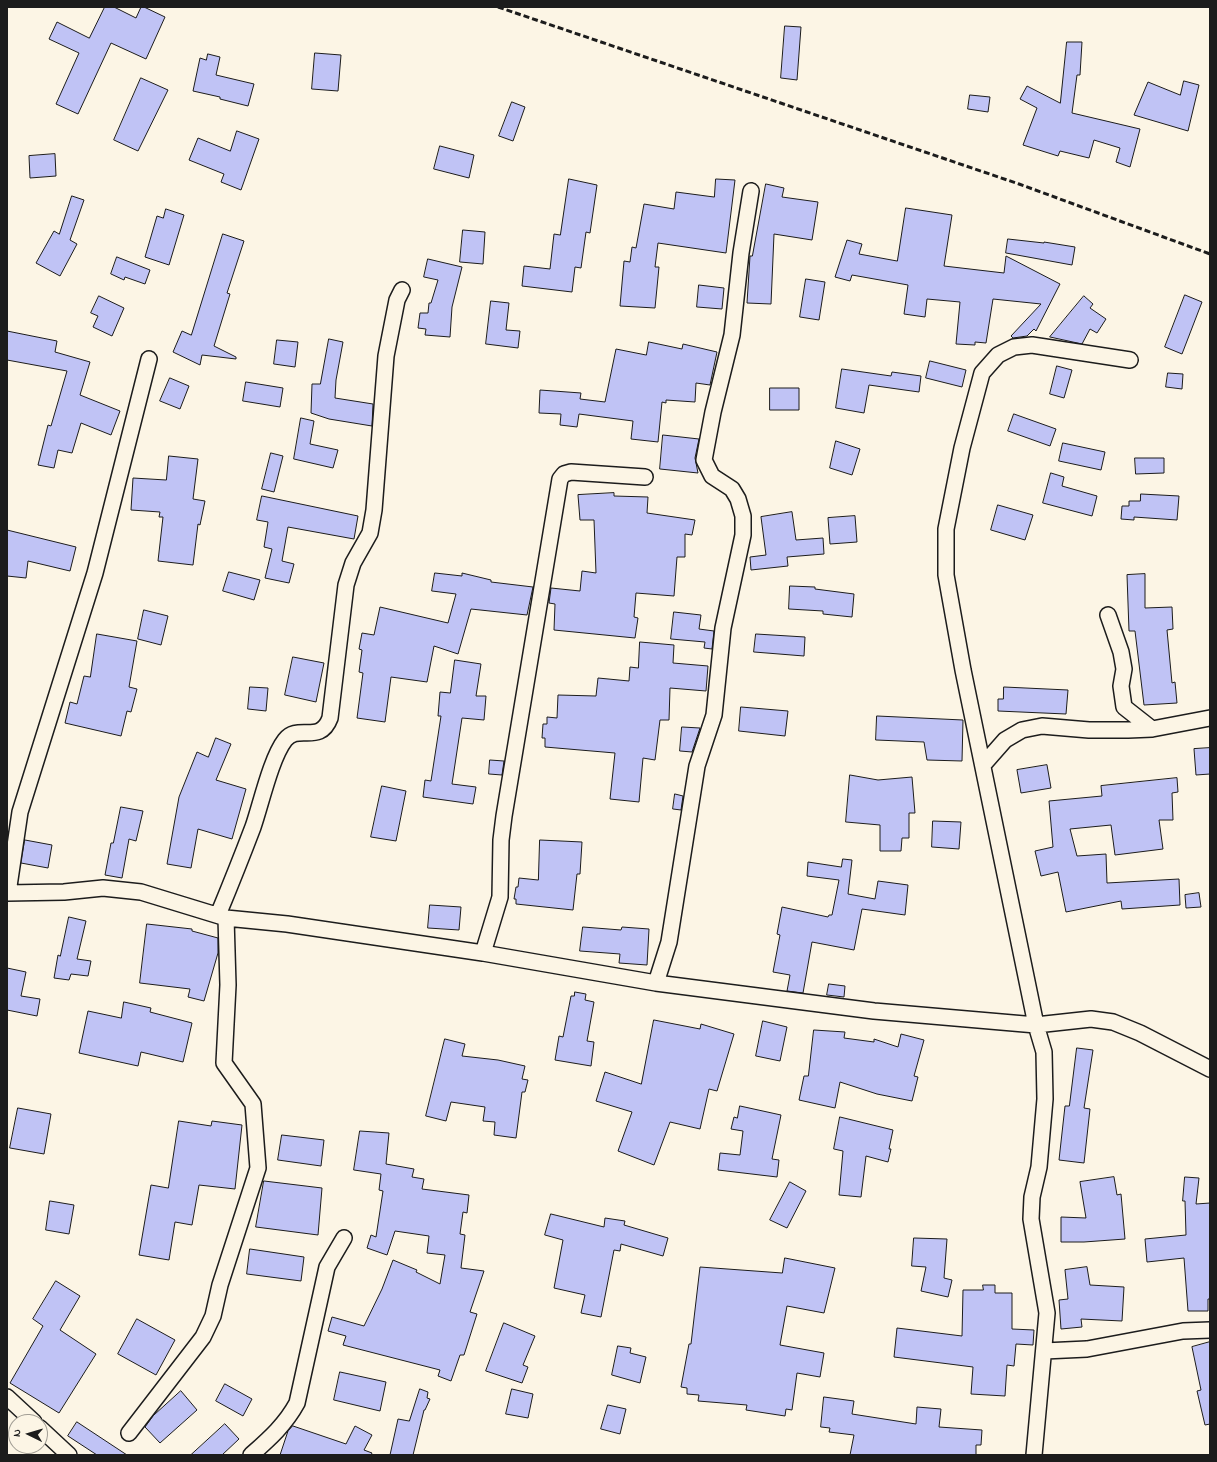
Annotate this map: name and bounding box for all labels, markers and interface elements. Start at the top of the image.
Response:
north arrow [8,1414,48,1454]
text: N [9,1429,25,1437]

